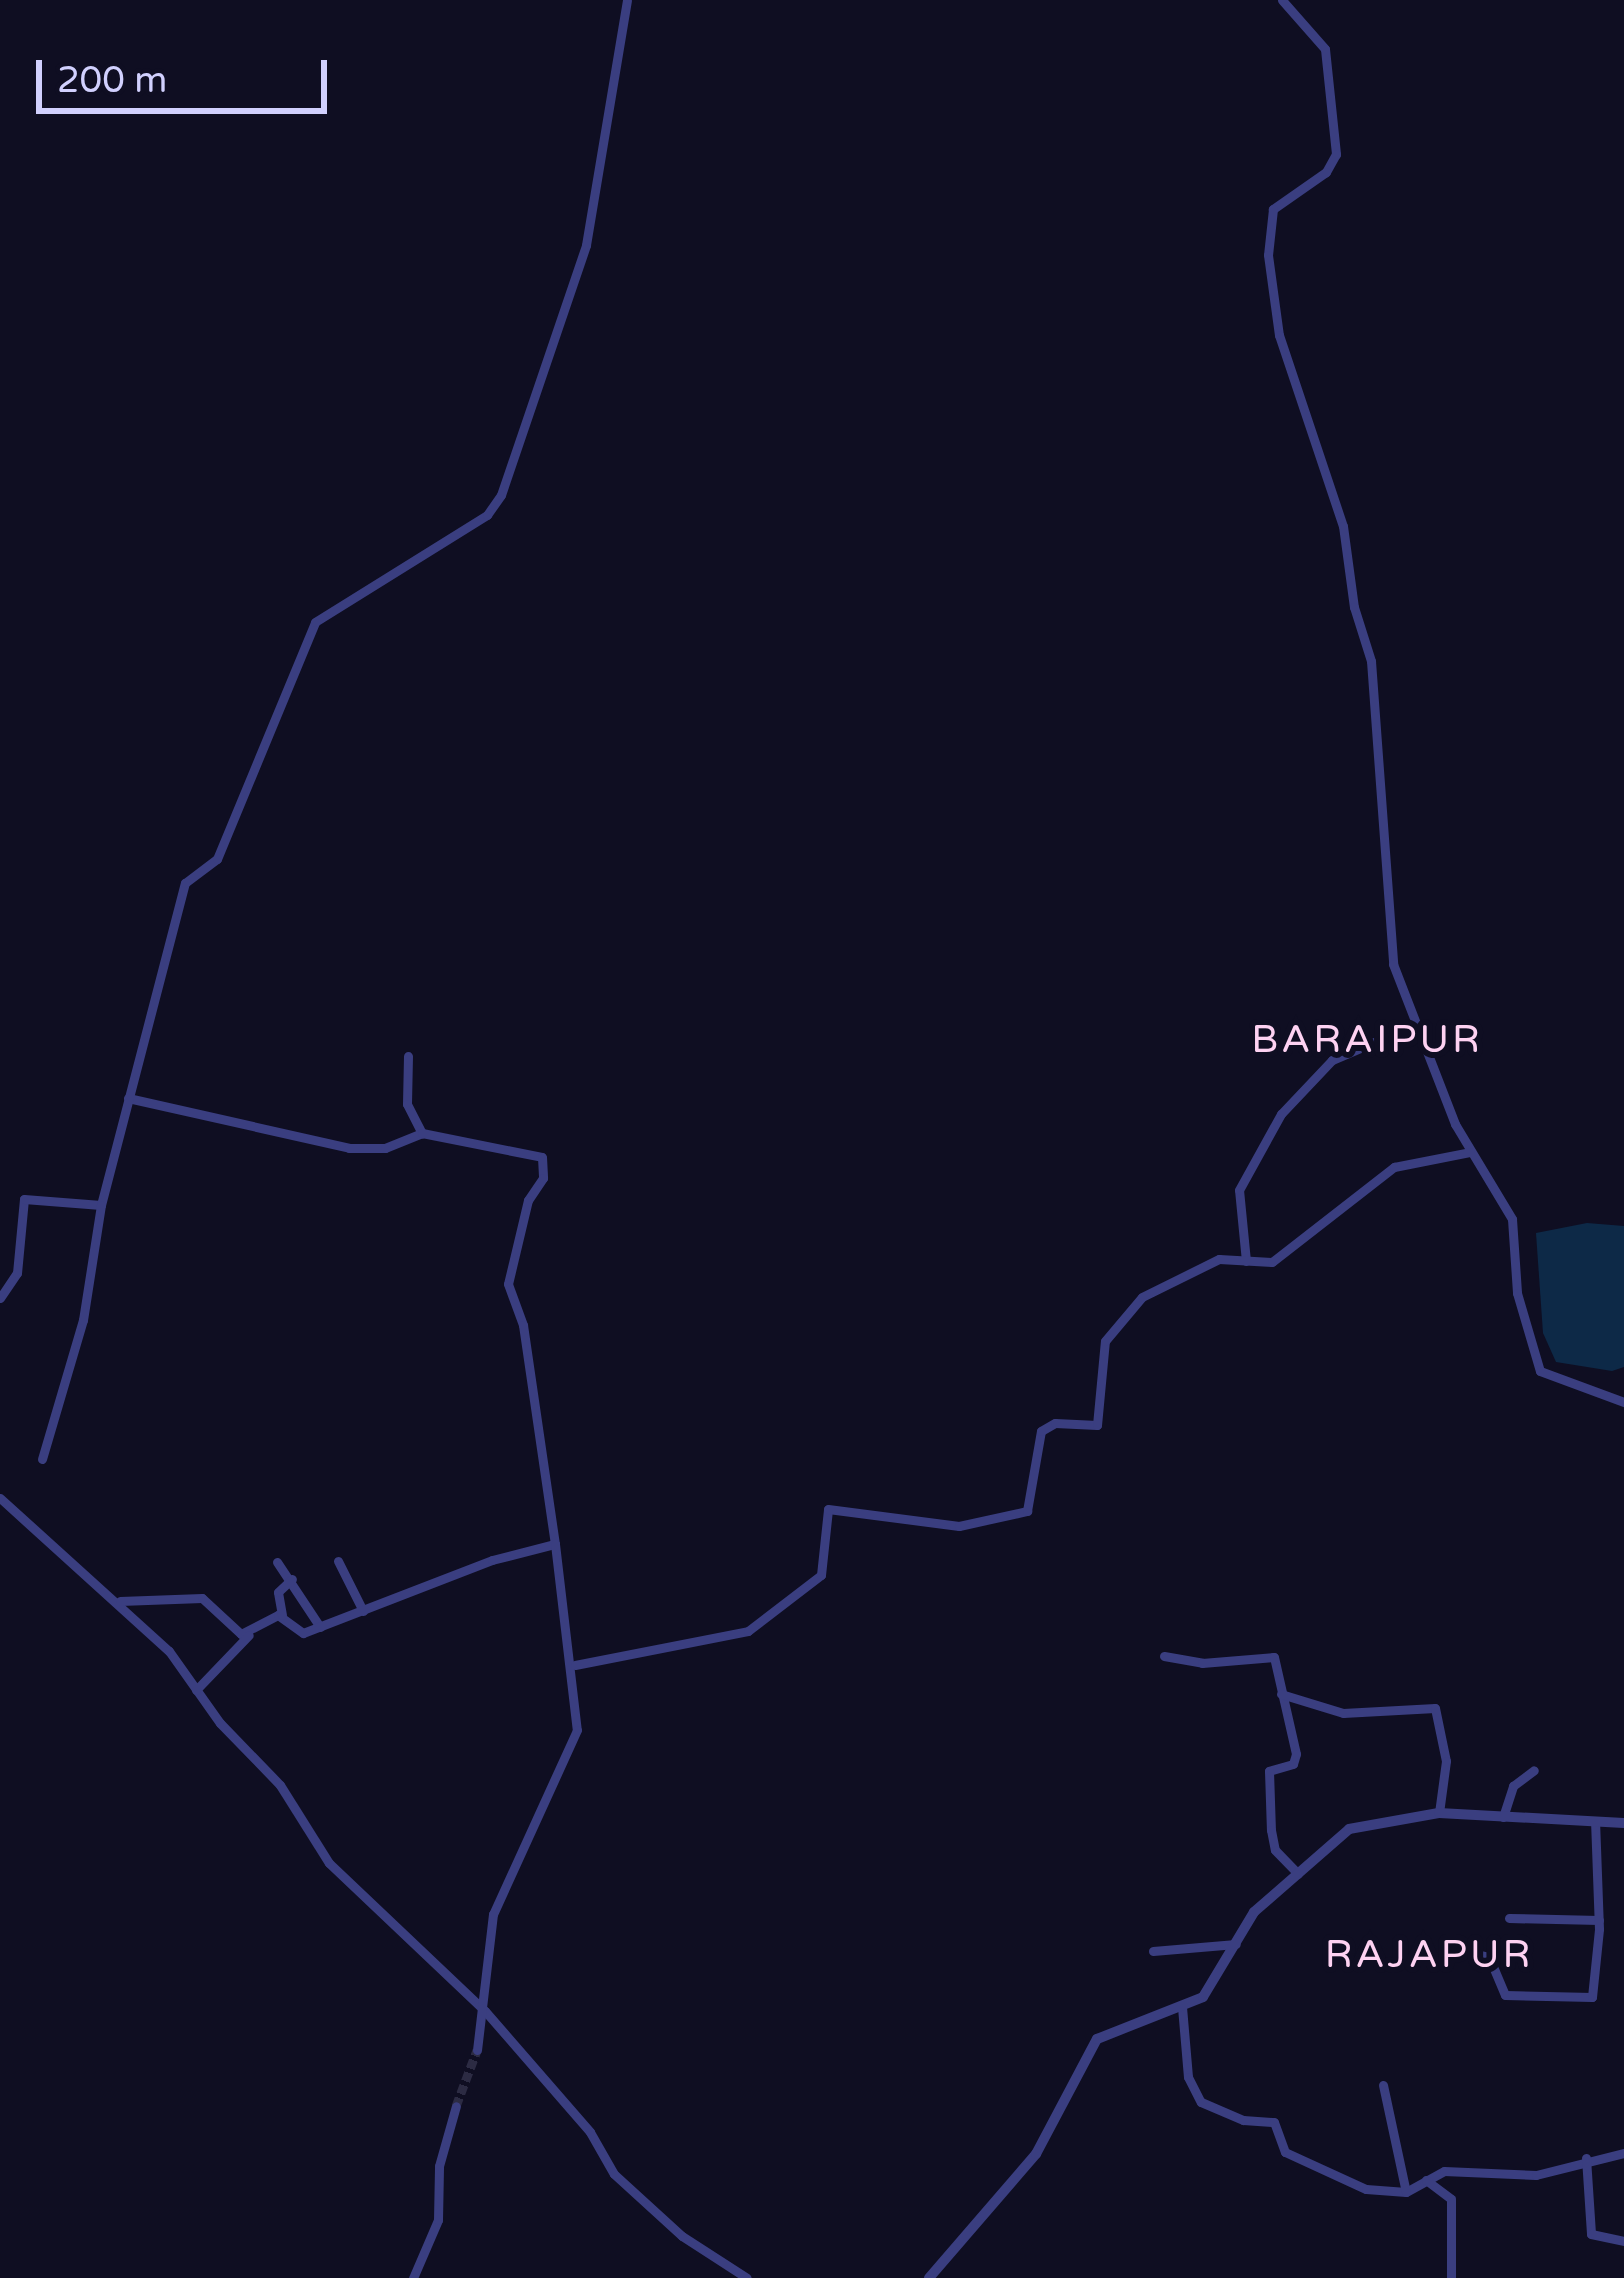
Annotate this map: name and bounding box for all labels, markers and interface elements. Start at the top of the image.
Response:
scale bar [42,36,333,110]
text: 200 m [57,59,167,102]
district label: BARAIPUR [1251,1017,1483,1063]
district label: RAJAPUR [1325,1932,1533,1978]

